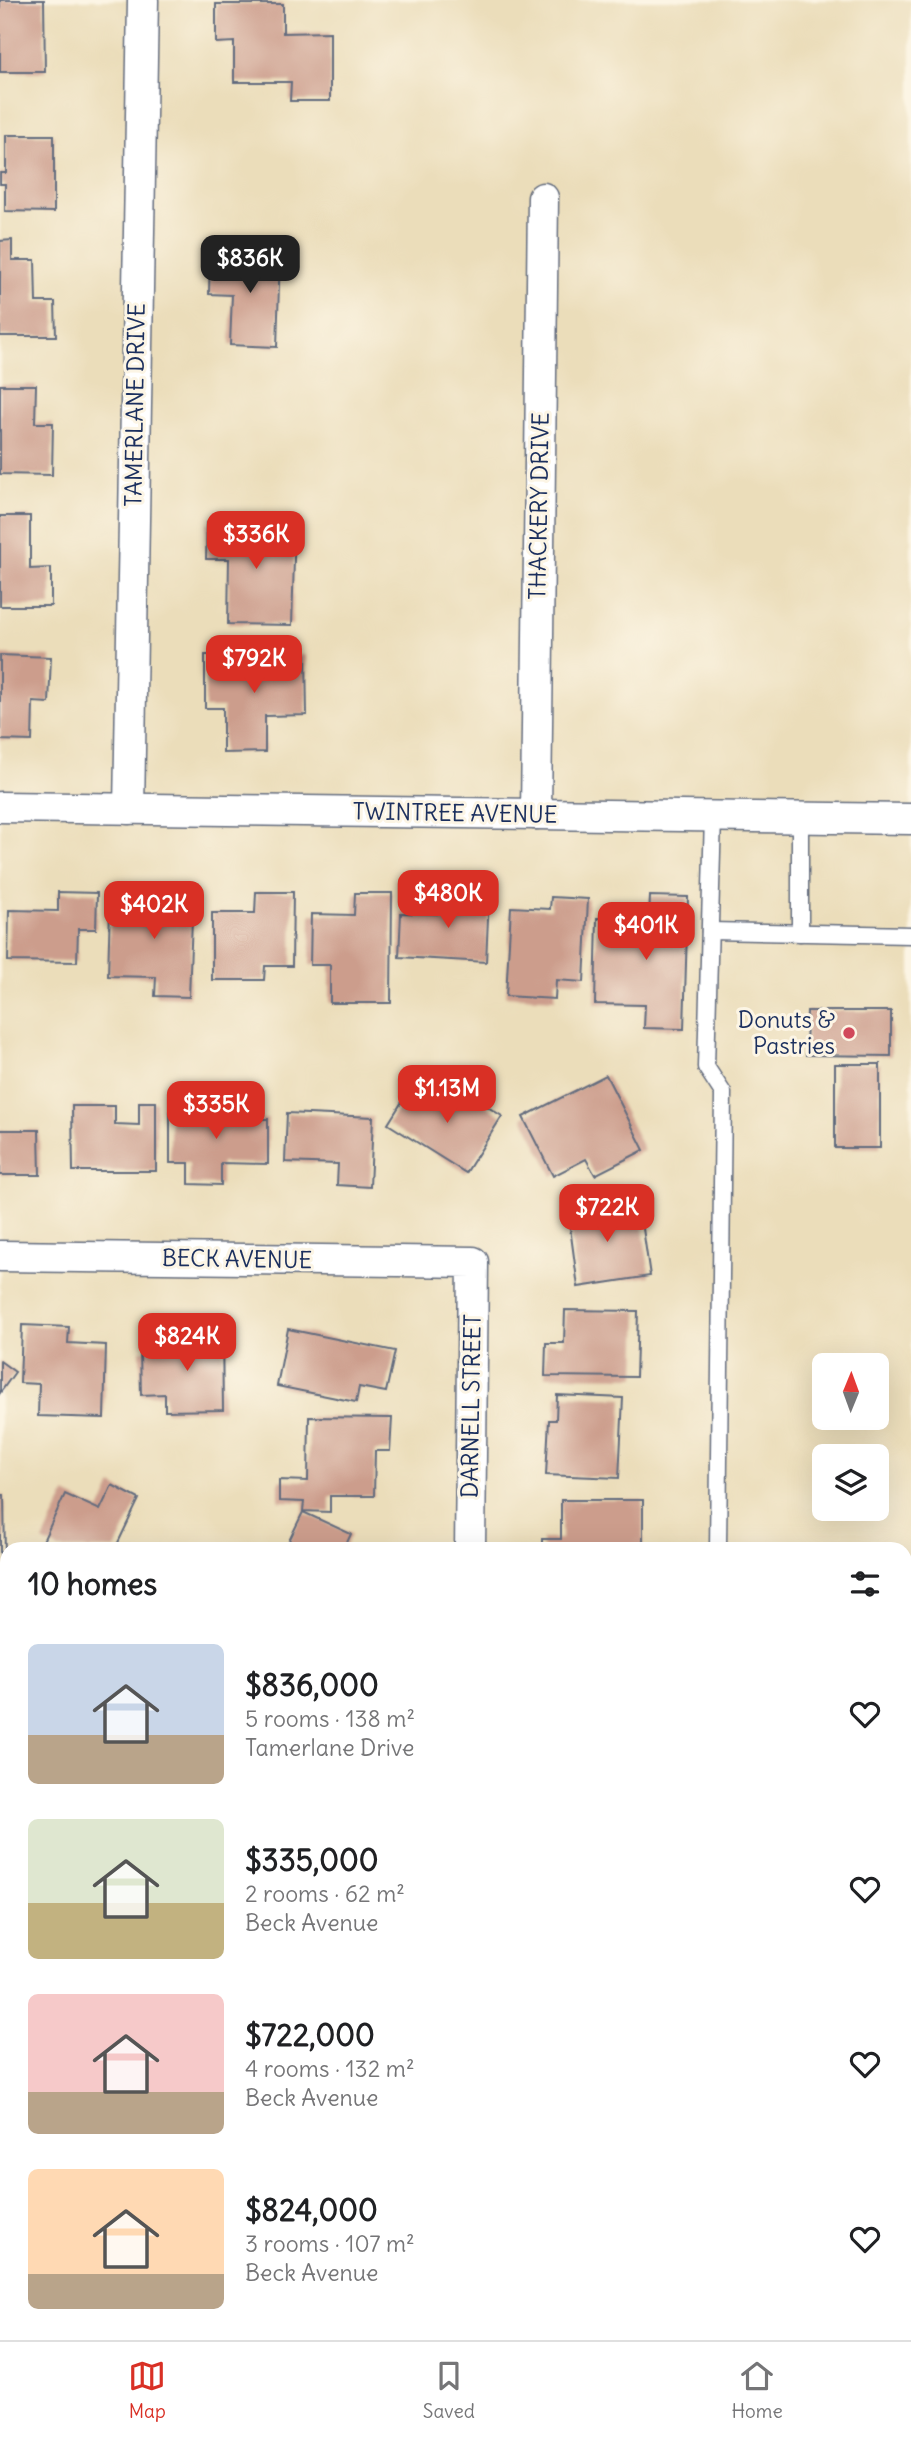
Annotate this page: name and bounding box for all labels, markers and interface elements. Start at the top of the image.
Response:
pin: $836K [201,236,299,295]
text: $836K [217,243,283,272]
street label: TAMERLANE DRIVE [118,303,151,507]
street label: THACKERY DRIVE [522,412,555,600]
pin: $336K [207,512,305,571]
text: $336K [223,519,289,548]
pin: $792K [205,636,303,695]
text: $792K [222,643,286,672]
street label: TWINTREE AVENUE [352,796,558,829]
pin: $480K [399,870,497,930]
text: $480K [414,878,482,907]
pin: $402K [105,881,203,941]
text: $402K [120,889,188,918]
pin: $401K [597,902,695,962]
text: $401K [614,910,678,939]
place label: Donuts & Pastries [738,1005,835,1060]
marker: Donuts & Pastries [841,1025,857,1041]
pin: $1.13M [390,1066,504,1125]
text: $1.13M [414,1073,480,1102]
pin: $335K [167,1082,265,1141]
text: $335K [183,1089,249,1118]
pin: $722K [558,1184,656,1244]
text: $722K [575,1192,639,1221]
street label: BECK AVENUE [162,1243,312,1274]
pin: $824K [138,1314,236,1373]
street label: DARNELL STREET [454,1314,487,1498]
text: $824K [154,1321,220,1350]
north arrow [812,1353,889,1430]
map controls [812,1353,889,1521]
button: layers [812,1444,889,1521]
text: 10 homes [28,1565,157,1603]
icon: filters [846,1565,884,1603]
text: $836,000 [245,1666,379,1704]
icon: home [84,1672,168,1756]
icon: heart [846,1695,884,1733]
text: 5 rooms · 138 m² [245,1704,415,1733]
text: Tamerlane Drive [245,1733,415,1762]
text: $335,000 [245,1841,378,1879]
icon: home [84,1847,168,1931]
icon: heart [846,1870,884,1908]
text: 2 rooms · 62 m² [245,1879,405,1908]
text: Beck Avenue [245,1908,378,1937]
text: $722,000 [245,2016,375,2054]
icon: home [84,2022,168,2106]
icon: heart [846,2045,884,2083]
text: 4 rooms · 132 m² [245,2054,415,2083]
text: Beck Avenue [245,2083,378,2112]
text: $824,000 [245,2191,378,2229]
icon: home [84,2197,168,2281]
icon: heart [846,2220,884,2258]
text: 3 rooms · 107 m² [245,2229,415,2258]
text: Beck Avenue [245,2258,378,2287]
tab: Map [128,2357,166,2423]
tab: Saved [423,2357,475,2423]
tab: Home [731,2357,783,2423]

